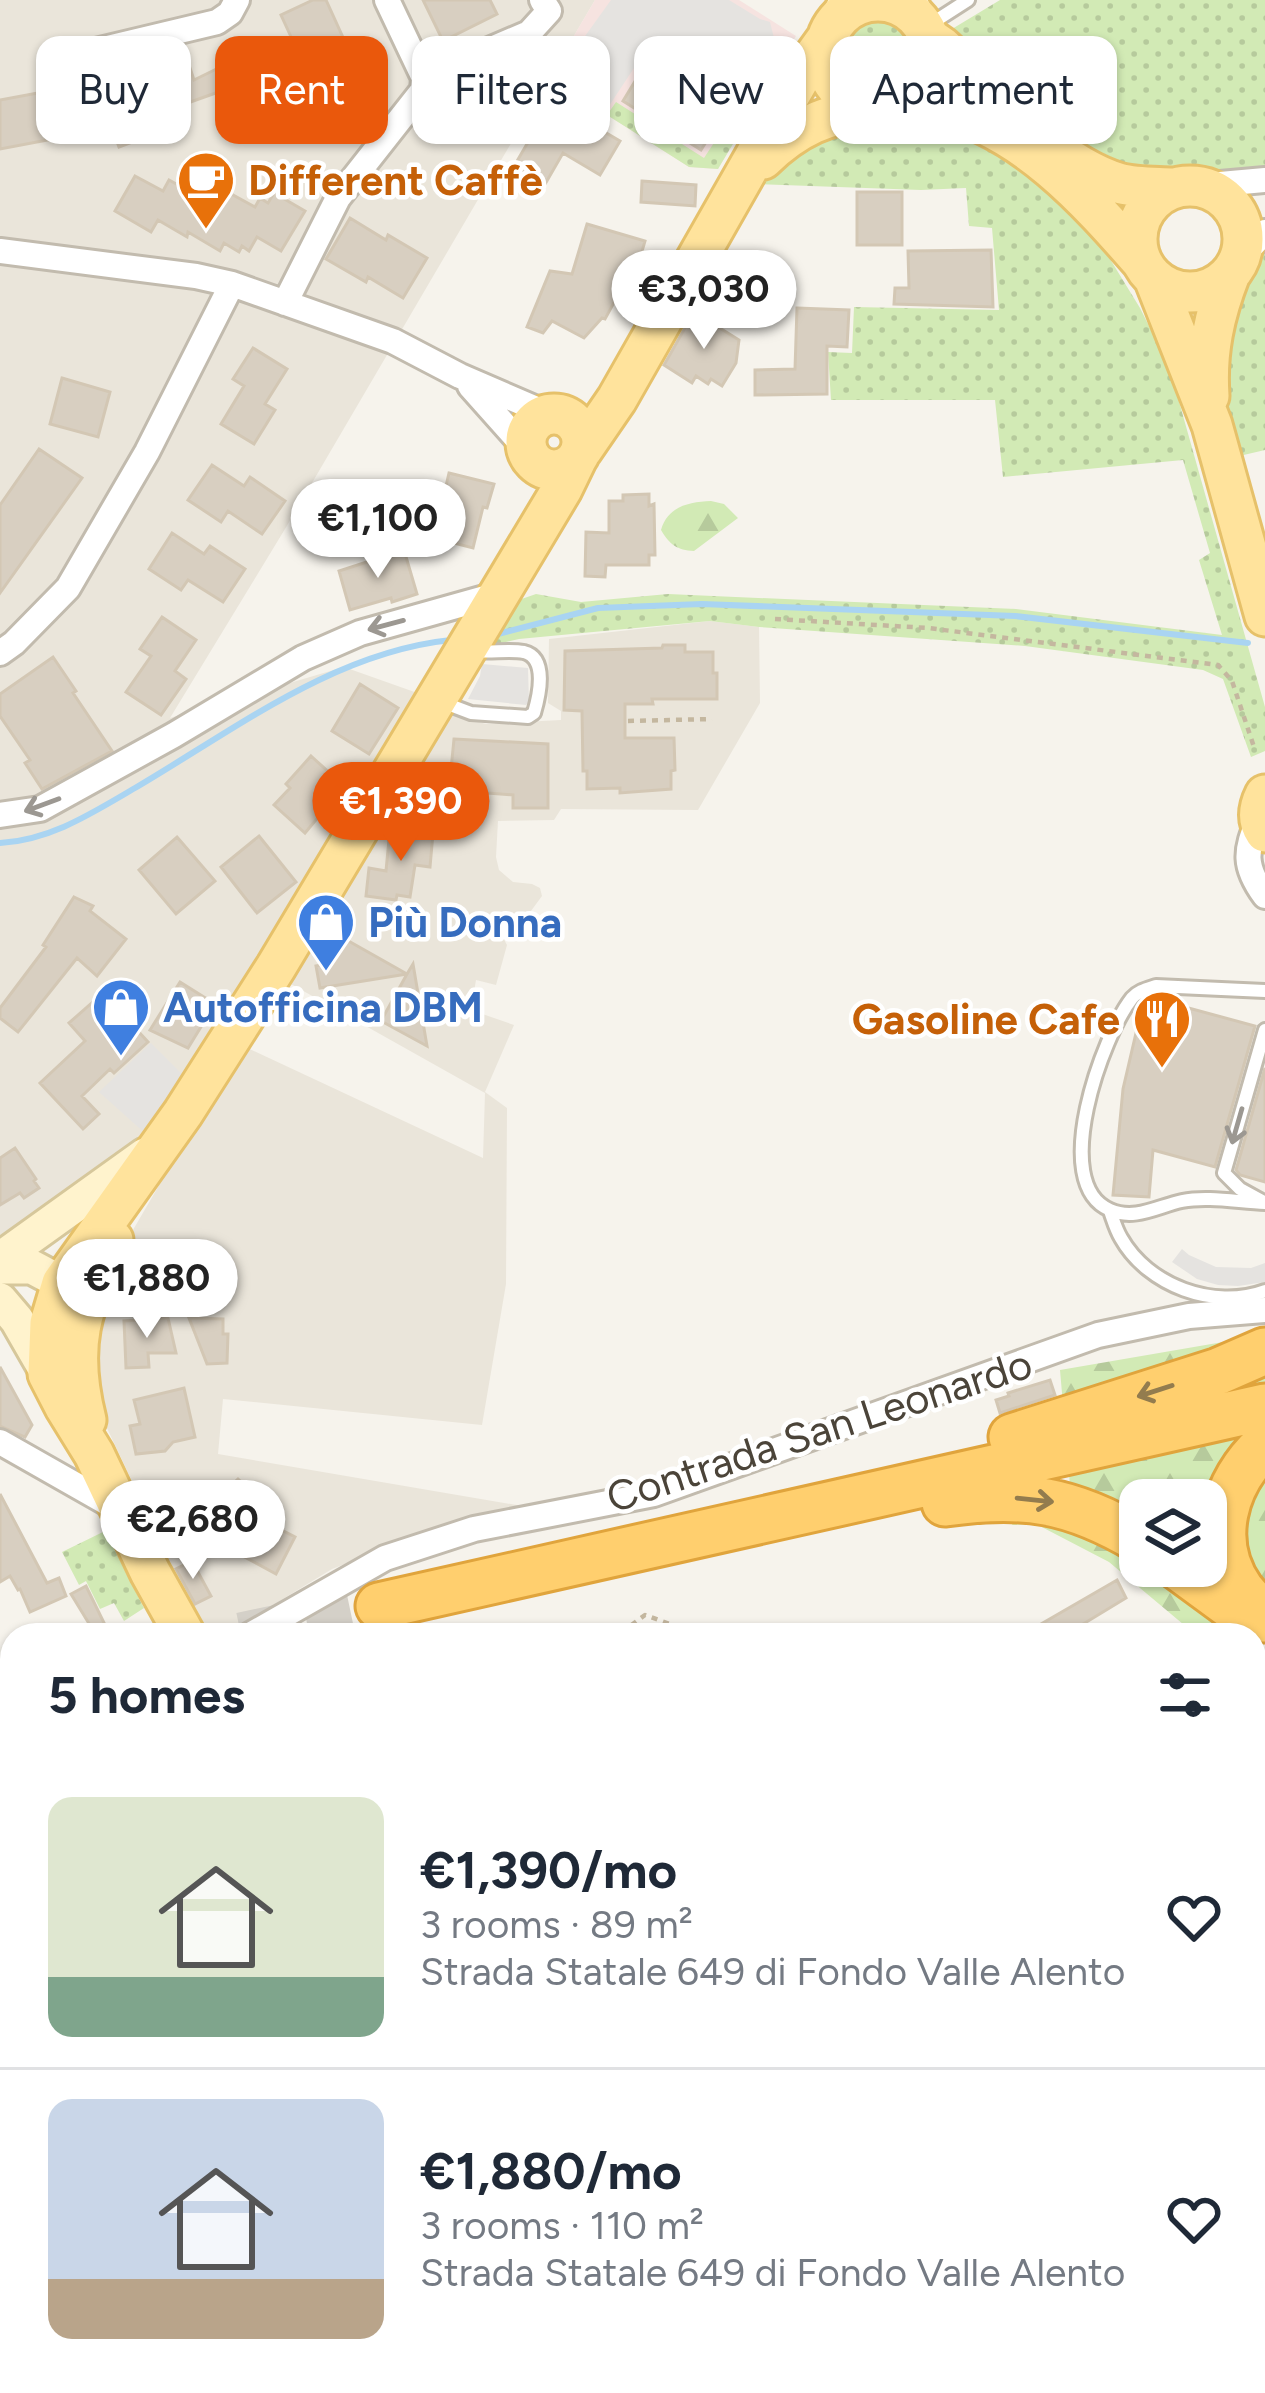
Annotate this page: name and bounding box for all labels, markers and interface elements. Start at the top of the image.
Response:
chip: Buy [36,36,191,144]
chip: Rent [215,36,388,144]
chip: Filters [412,36,610,144]
chip: New [634,36,806,144]
chip: Apartment [830,36,1117,144]
cafe icon: Different Caffè [175,149,237,231]
place label: Different Caffè [248,155,543,206]
pin: €3,030 [606,250,802,352]
text: €3,030 [638,265,770,312]
pin: €1,100 [280,479,476,581]
text: €1,100 [318,494,438,541]
one-way arrow [368,616,406,638]
pin: €1,390 [303,762,499,864]
text: €1,390 [339,777,463,824]
one-way arrow [24,796,61,817]
shop icon: Più Donna [295,891,357,973]
place label: Più Donna [368,897,562,948]
shop icon: Autofficina DBM [90,976,152,1058]
place label: Autofficina DBM [163,982,483,1033]
restaurant icon: Gasoline Cafe [1131,988,1193,1070]
place label: Gasoline Cafe [852,994,1120,1045]
one-way arrow [1224,1106,1246,1144]
pin: €1,880 [49,1239,245,1341]
text: €1,880 [84,1254,210,1301]
street label: Contrada San Leonardo [600,1338,1038,1523]
one-way arrow [1137,1381,1175,1403]
map controls [1119,1479,1227,1587]
button: layers [1119,1479,1227,1587]
pin: €2,680 [95,1480,291,1582]
one-way arrow [1014,1489,1053,1512]
text: €2,680 [127,1495,259,1542]
icon: filters [1152,1662,1218,1728]
text: 5 homes [48,1665,245,1726]
text: €1,390/mo [420,1840,677,1901]
icon: home [144,1845,288,1989]
icon: heart [1161,1884,1227,1950]
text: 3 rooms · 89 m² [420,1901,693,1948]
text: Strada Statale 649 di Fondo Valle Alento [420,1948,1125,1995]
text: €1,880/mo [420,2141,682,2202]
icon: home [144,2147,288,2291]
icon: heart [1161,2186,1227,2252]
text: 3 rooms · 110 m² [420,2202,704,2249]
text: Strada Statale 649 di Fondo Valle Alento [420,2249,1125,2296]

